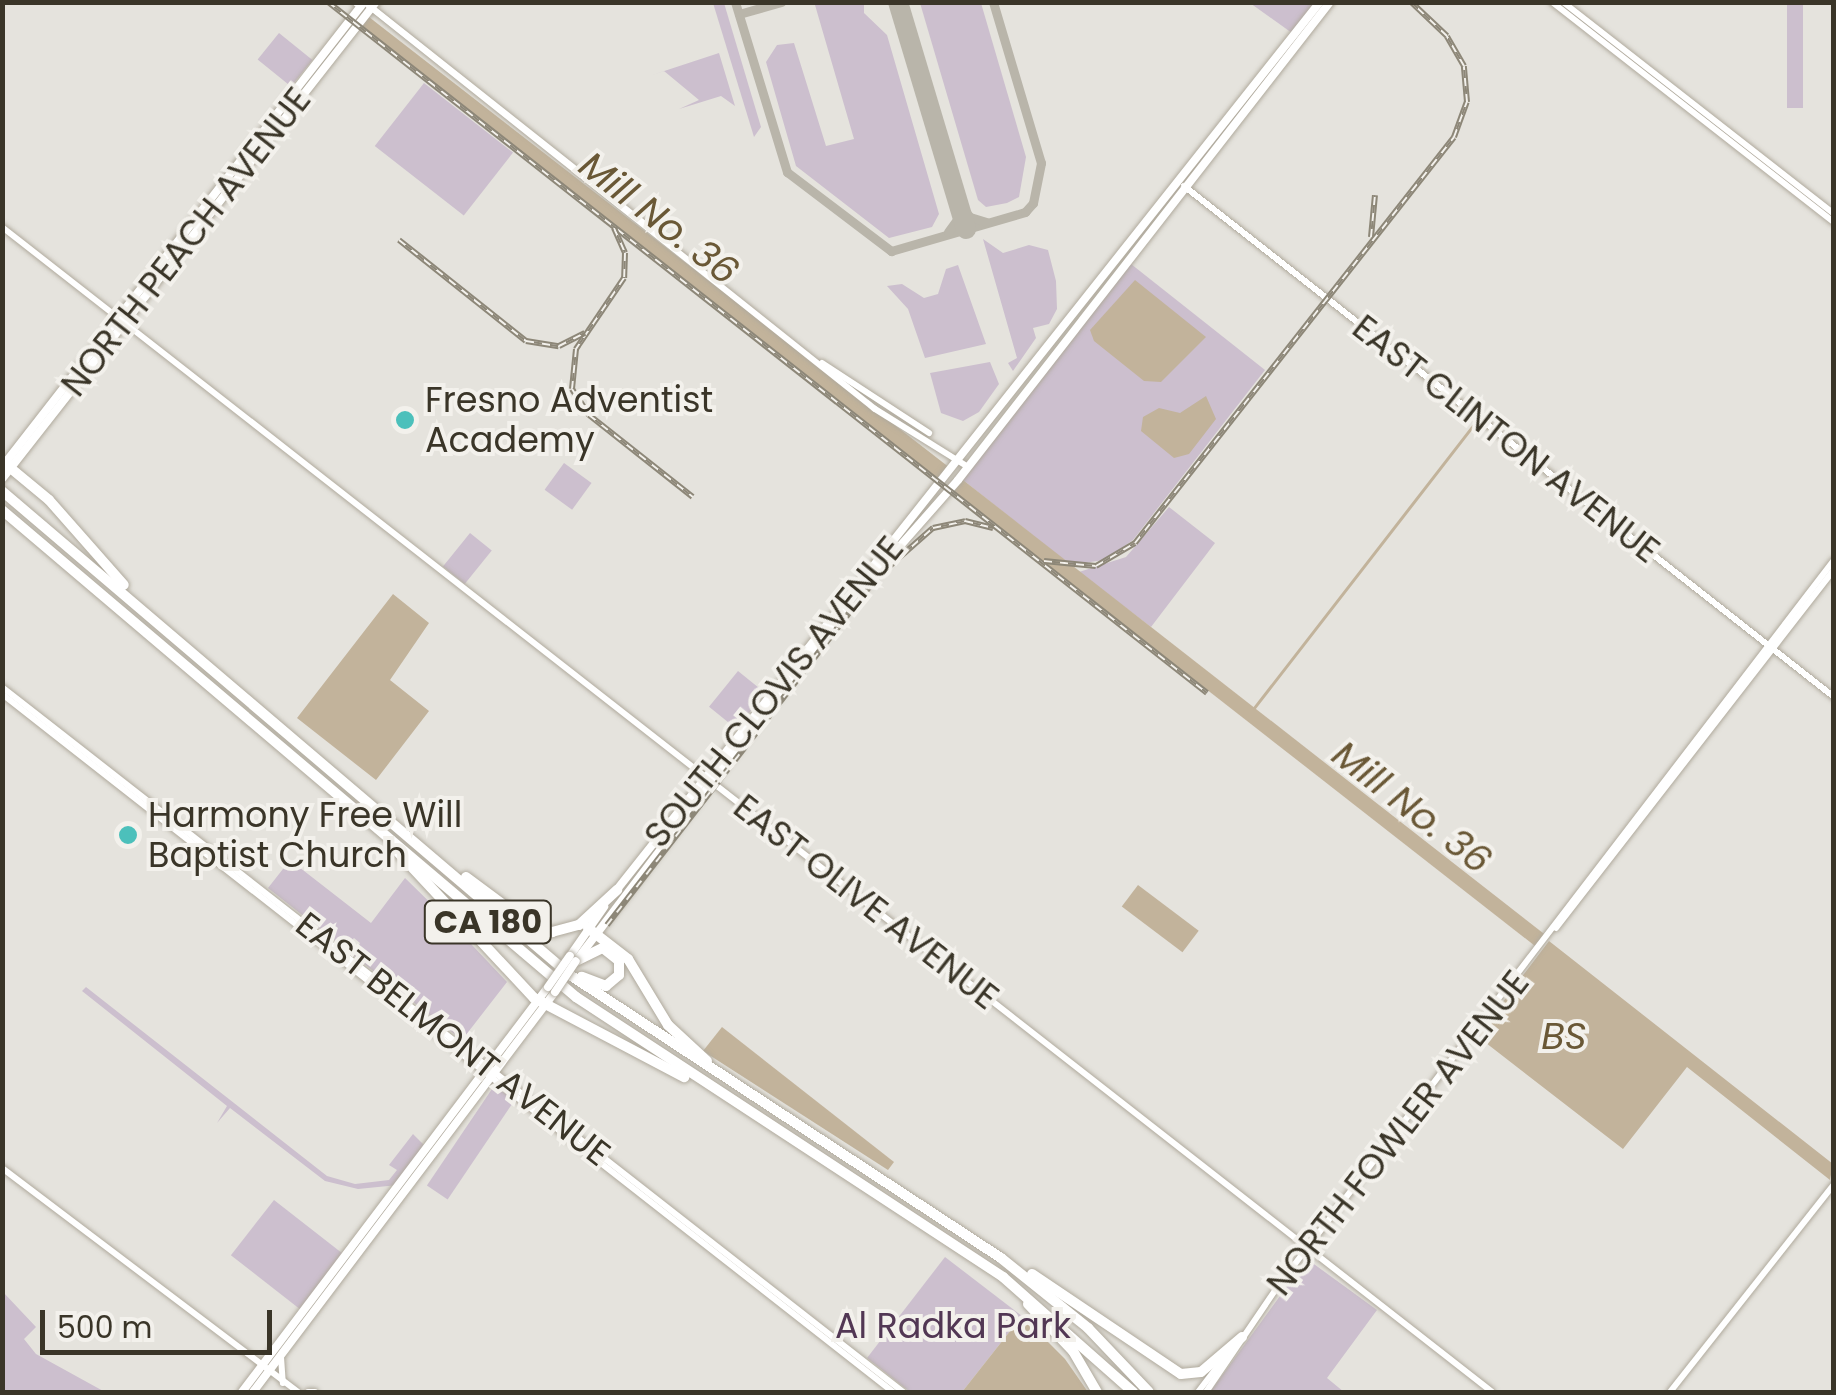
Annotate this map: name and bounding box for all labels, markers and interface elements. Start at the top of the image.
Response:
street label: NORTH PEACH AVENUE [53,79,319,405]
water label: Mill No. 36 [571,142,747,294]
street label: EAST CLINTON AVENUE [1344,306,1668,572]
place label: Fresno Adventist Academy [425,379,713,461]
marker: Fresno Adventist Academy [394,409,416,431]
street label: SOUTH CLOVIS AVENUE [636,528,912,856]
water label: Mill No. 36 [1324,731,1500,883]
street label: EAST OLIVE AVENUE [725,786,1007,1018]
place label: Harmony Free Will Baptist Church [148,794,462,876]
marker: Harmony Free Will Baptist Church [117,824,139,846]
road number: CA 180 [423,895,553,949]
street label: EAST BELMONT AVENUE [288,903,618,1175]
street label: NORTH FOWLER AVENUE [1258,962,1538,1304]
water label: BS [1541,1013,1587,1059]
scale bar [45,1290,278,1352]
park label: Al Radka Park [835,1305,1071,1347]
text: 500 m [57,1306,152,1349]

